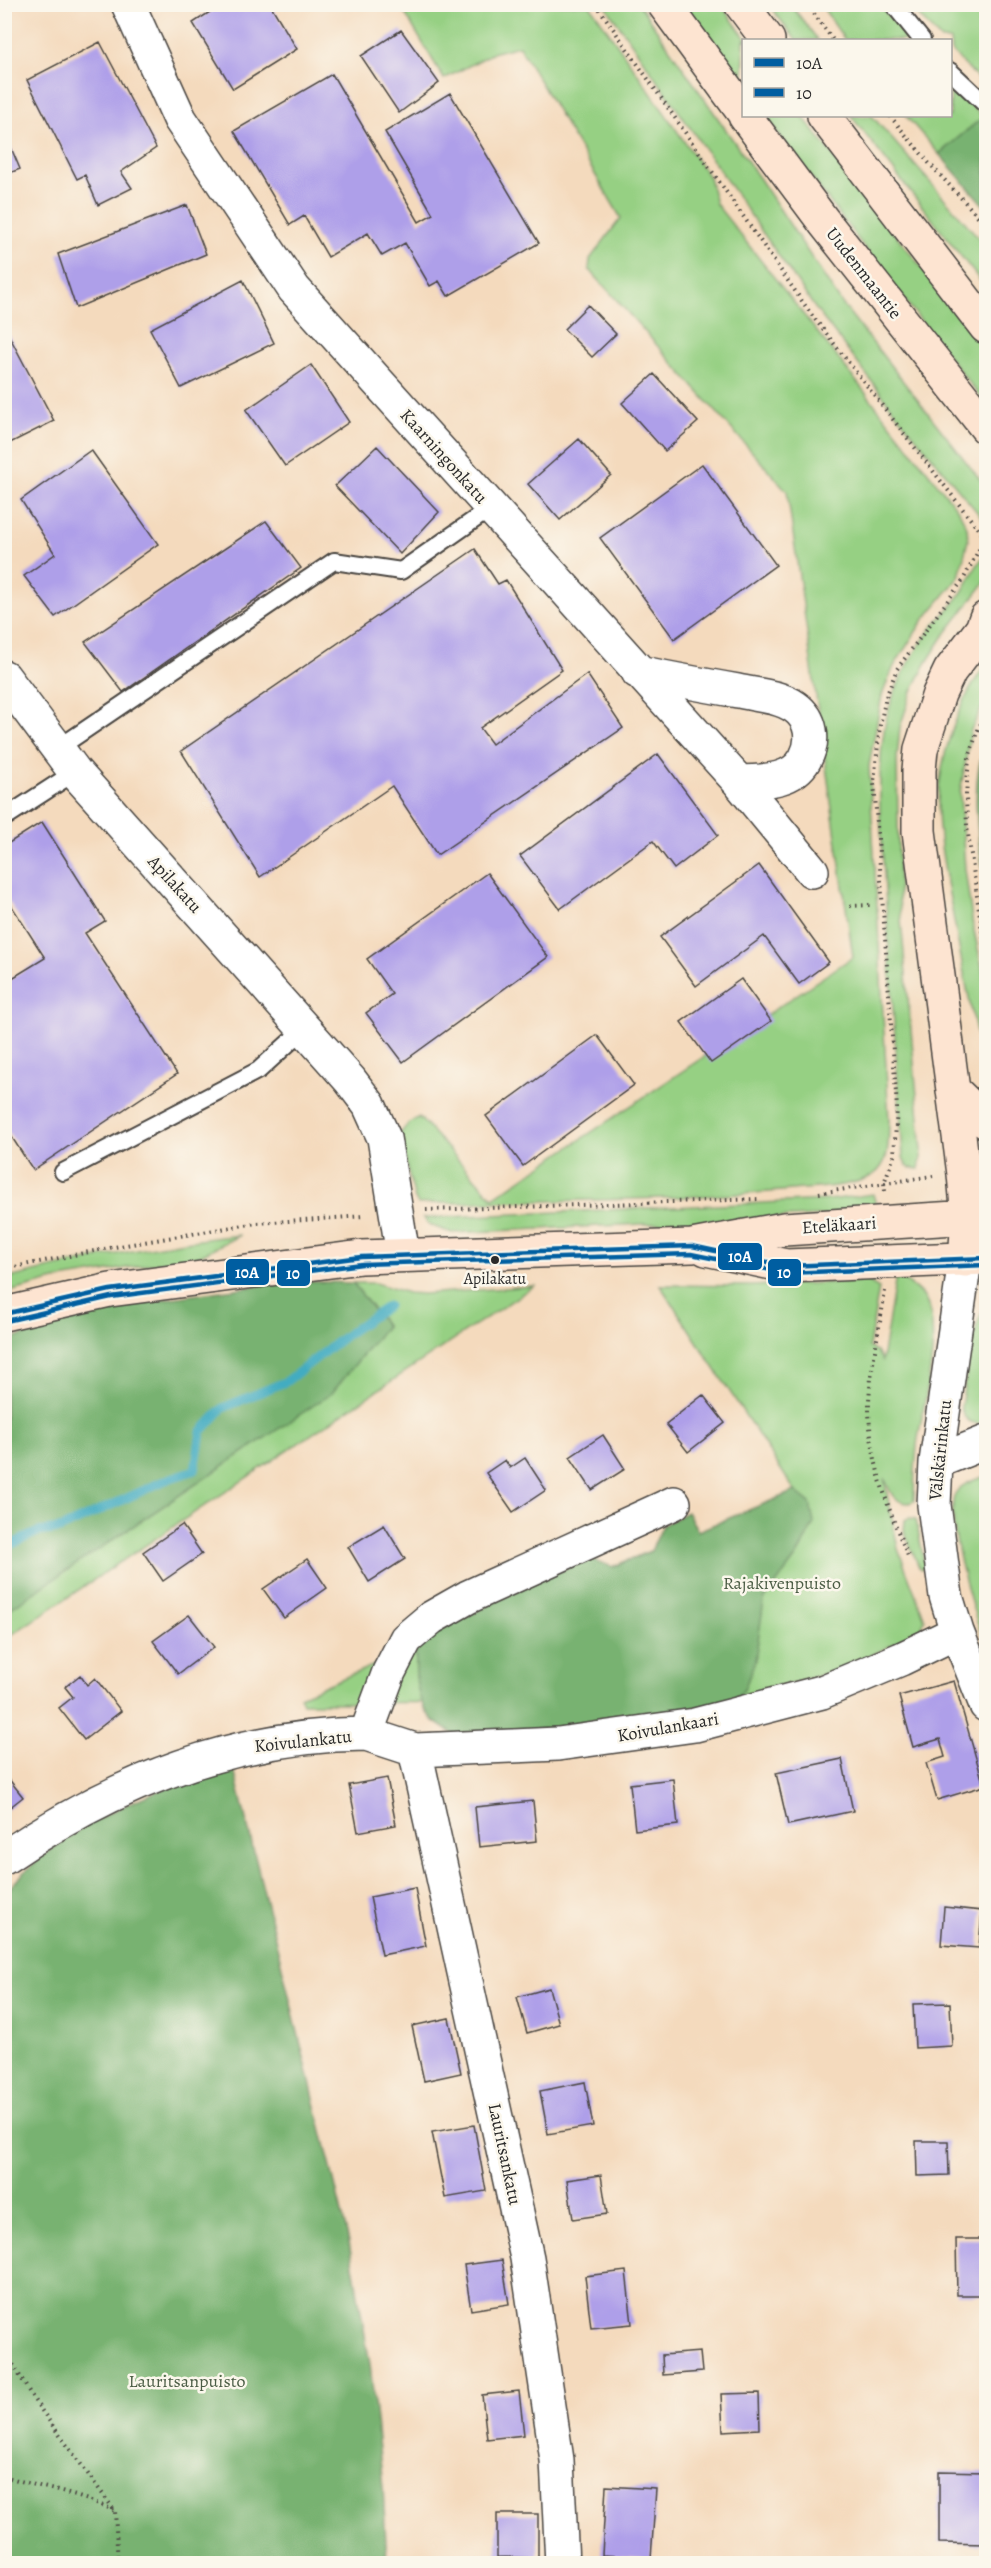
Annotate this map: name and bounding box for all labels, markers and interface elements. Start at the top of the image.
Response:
legend [742,39,952,117]
text: 10A [796,51,823,75]
text: 10 [796,81,812,105]
street label: Uudenmaantie [821,222,907,324]
street label: Kaarningonkatu [395,403,493,509]
street label: Apilakatu [142,849,208,918]
street label: Eteläkaari [801,1210,877,1240]
line badge: 10A [717,1242,763,1271]
text: 10A [728,1246,753,1268]
marker: Apilakatu [489,1254,501,1266]
line badge: 10A [225,1258,270,1286]
line badge: 10 [767,1258,802,1287]
line badge: 10 [276,1259,311,1287]
text: 10A [235,1262,260,1284]
text: 10 [777,1262,791,1284]
text: 10 [286,1263,300,1285]
place label: Apilakatu [463,1268,527,1290]
street label: Välskärinkatu [923,1398,957,1502]
park label: Rajakivenpuisto [723,1571,841,1595]
street label: Koivulankaari [615,1706,721,1748]
street label: Koivulankatu [253,1724,353,1758]
street label: Lauritsankatu [483,2101,528,2207]
park label: Lauritsanpuisto [128,2369,246,2393]

